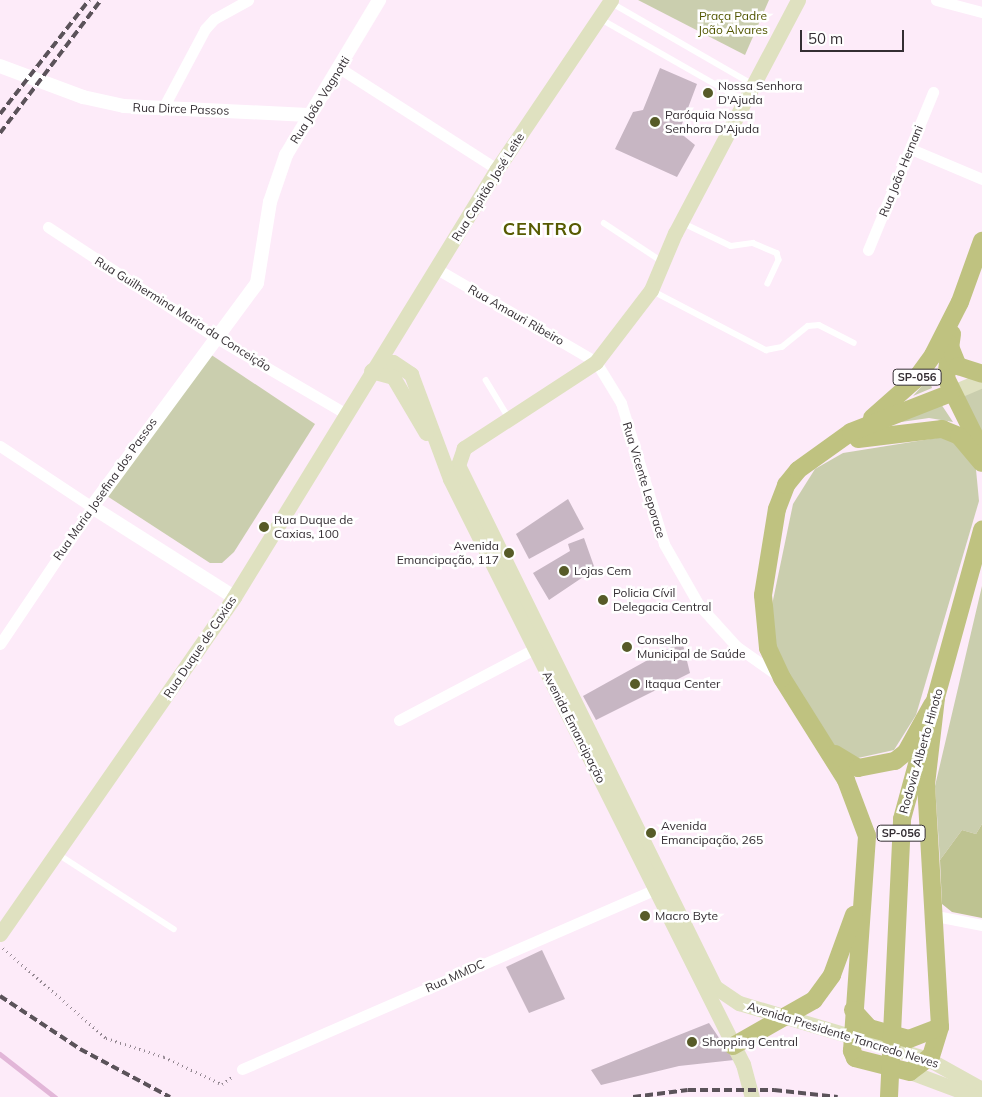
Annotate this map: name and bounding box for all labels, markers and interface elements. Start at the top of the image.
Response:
park label: Praça Padre João Alvares [698,9,768,37]
scale bar [802,20,906,52]
text: 50 m [808,29,843,48]
street label: Rua João Vagnotti [287,54,353,146]
place label: Nossa Senhora D'Ajuda [718,79,802,107]
marker: Nossa Senhora D'Ajuda [702,87,714,99]
street label: Rua Dirce Passos [132,100,230,118]
place label: Paróquia Nossa Senhora D'Ajuda [665,108,759,136]
marker: Paróquia Nossa Senhora D'Ajuda [649,116,661,128]
street label: Rua João Hernani [876,123,926,219]
street label: Rua Capitão José Leite [449,130,527,244]
district label: CENTRO [502,218,584,240]
street label: Rua Guilhermina Maria da Conceição [92,254,274,374]
street label: Rua Amauri Ribeiro [466,282,566,348]
road number: SP-056 [892,368,942,386]
street label: Rua Maria Josefina dos Passos [50,415,160,563]
street label: Rua Vicente Leporace [619,420,669,540]
place label: Rua Duque de Caxias, 100 [274,513,353,541]
marker: Rua Duque de Caxias, 100 [258,521,270,533]
place label: Avenida Emancipação, 117 [397,539,499,567]
marker: Avenida Emancipação, 117 [503,547,515,559]
place label: Lojas Cem [574,564,631,578]
marker: Lojas Cem [558,565,570,577]
place label: Policia Cívil Delegacia Central [613,586,711,614]
street label: Rua Duque de Caxias [161,593,239,701]
marker: Policia Cívil Delegacia Central [597,594,609,606]
place label: Conselho Municipal de Saúde [637,633,745,661]
marker: Conselho Municipal de Saúde [621,641,633,653]
street label: Avenida Emancipação [539,669,609,785]
place label: Itaqua Center [645,677,720,691]
marker: Itaqua Center [629,678,641,690]
street label: Rodovia Alberto Hinoto [896,687,946,815]
place label: Avenida Emancipação, 265 [661,819,763,847]
road number: SP-056 [876,824,926,841]
marker: Avenida Emancipação, 265 [645,827,657,839]
place label: Macro Byte [655,909,718,923]
marker: Macro Byte [639,910,651,922]
street label: Rua MMDC [423,957,487,995]
street label: Avenida Presidente Tancredo Neves [746,999,940,1071]
place label: Shopping Central [702,1035,798,1049]
marker: Shopping Central [686,1036,698,1048]

